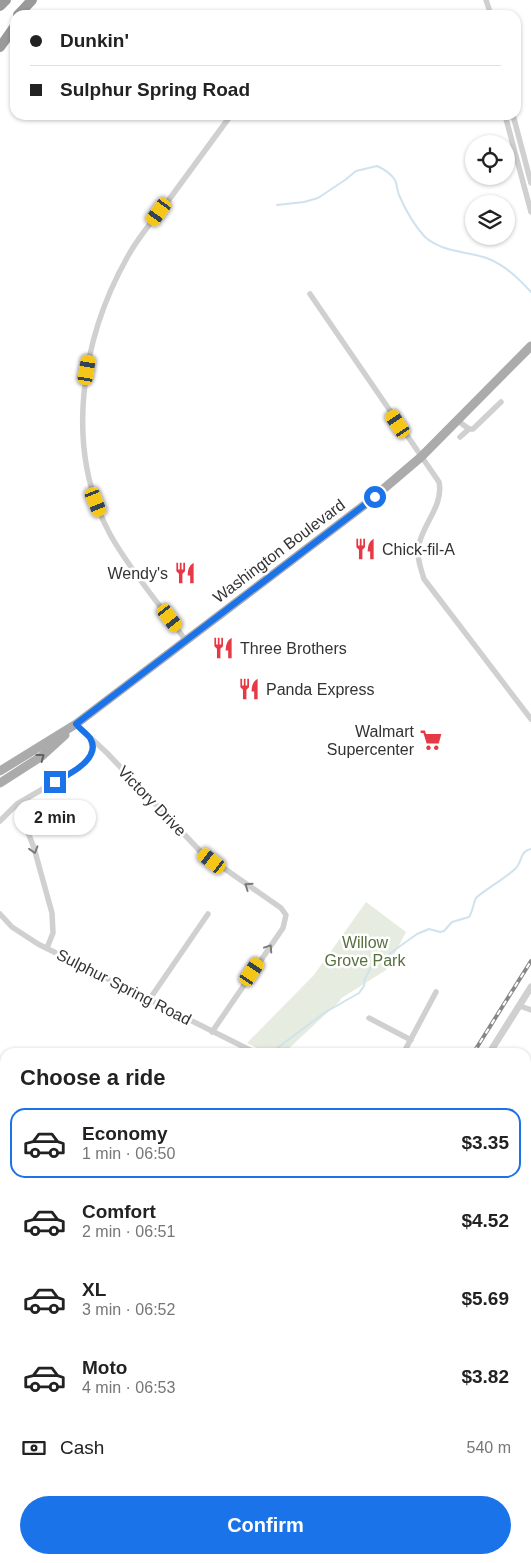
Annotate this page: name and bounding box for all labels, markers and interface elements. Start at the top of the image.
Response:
text: Dunkin' [60,30,129,51]
text: Sulphur Spring Road [60,79,250,100]
map controls [465,135,515,245]
button: locate [465,135,515,185]
car [144,195,173,229]
button: layers [465,195,515,245]
car [77,354,96,386]
car [383,407,412,441]
car [83,485,108,519]
route start [364,486,386,508]
street label: Washington Boulevard [210,496,348,606]
restaurant icon: Chick-fil-A [352,536,378,562]
place label: Chick-fil-A [382,541,455,558]
restaurant icon: Wendy's [172,560,198,586]
place label: Wendy's [107,565,168,582]
car [154,602,185,634]
restaurant icon: Three Brothers [210,635,236,661]
place label: Three Brothers [240,640,347,657]
restaurant icon: Panda Express [236,676,262,702]
place label: Panda Express [266,681,375,698]
place label: Walmart Supercenter [327,723,415,758]
supermarket icon: Walmart Supercenter [418,727,444,753]
one-way arrow [35,754,44,762]
street label: Victory Drive [114,763,190,839]
route end [44,771,66,793]
callout: 2 min [14,800,96,834]
text: 2 min [34,809,76,826]
one-way arrow [29,845,39,853]
car [195,846,228,876]
one-way arrow [244,883,254,892]
park label: Willow Grove Park [325,934,406,969]
one-way arrow [263,944,272,954]
street label: Sulphur Spring Road [54,946,194,1028]
car [237,955,266,989]
text: Choose a ride [20,1065,165,1090]
icon: car [22,1121,67,1166]
text: Economy [82,1123,168,1144]
text: $3.35 [461,1132,509,1153]
text: 1 min · 06:50 [82,1145,175,1162]
icon: car [22,1199,67,1244]
text: Comfort [82,1201,156,1222]
text: $4.52 [461,1210,509,1231]
text: 2 min · 06:51 [82,1223,175,1240]
icon: car [22,1277,67,1322]
text: XL [82,1279,106,1300]
text: $5.69 [461,1288,509,1309]
text: 3 min · 06:52 [82,1301,175,1318]
icon: car [22,1355,67,1400]
text: Moto [82,1357,127,1378]
text: $3.82 [461,1366,509,1387]
text: 4 min · 06:53 [82,1379,175,1396]
icon: cash [20,1434,48,1462]
text: Cash [60,1437,104,1458]
text: 540 m [467,1439,511,1456]
button: Confirm [20,1496,511,1554]

